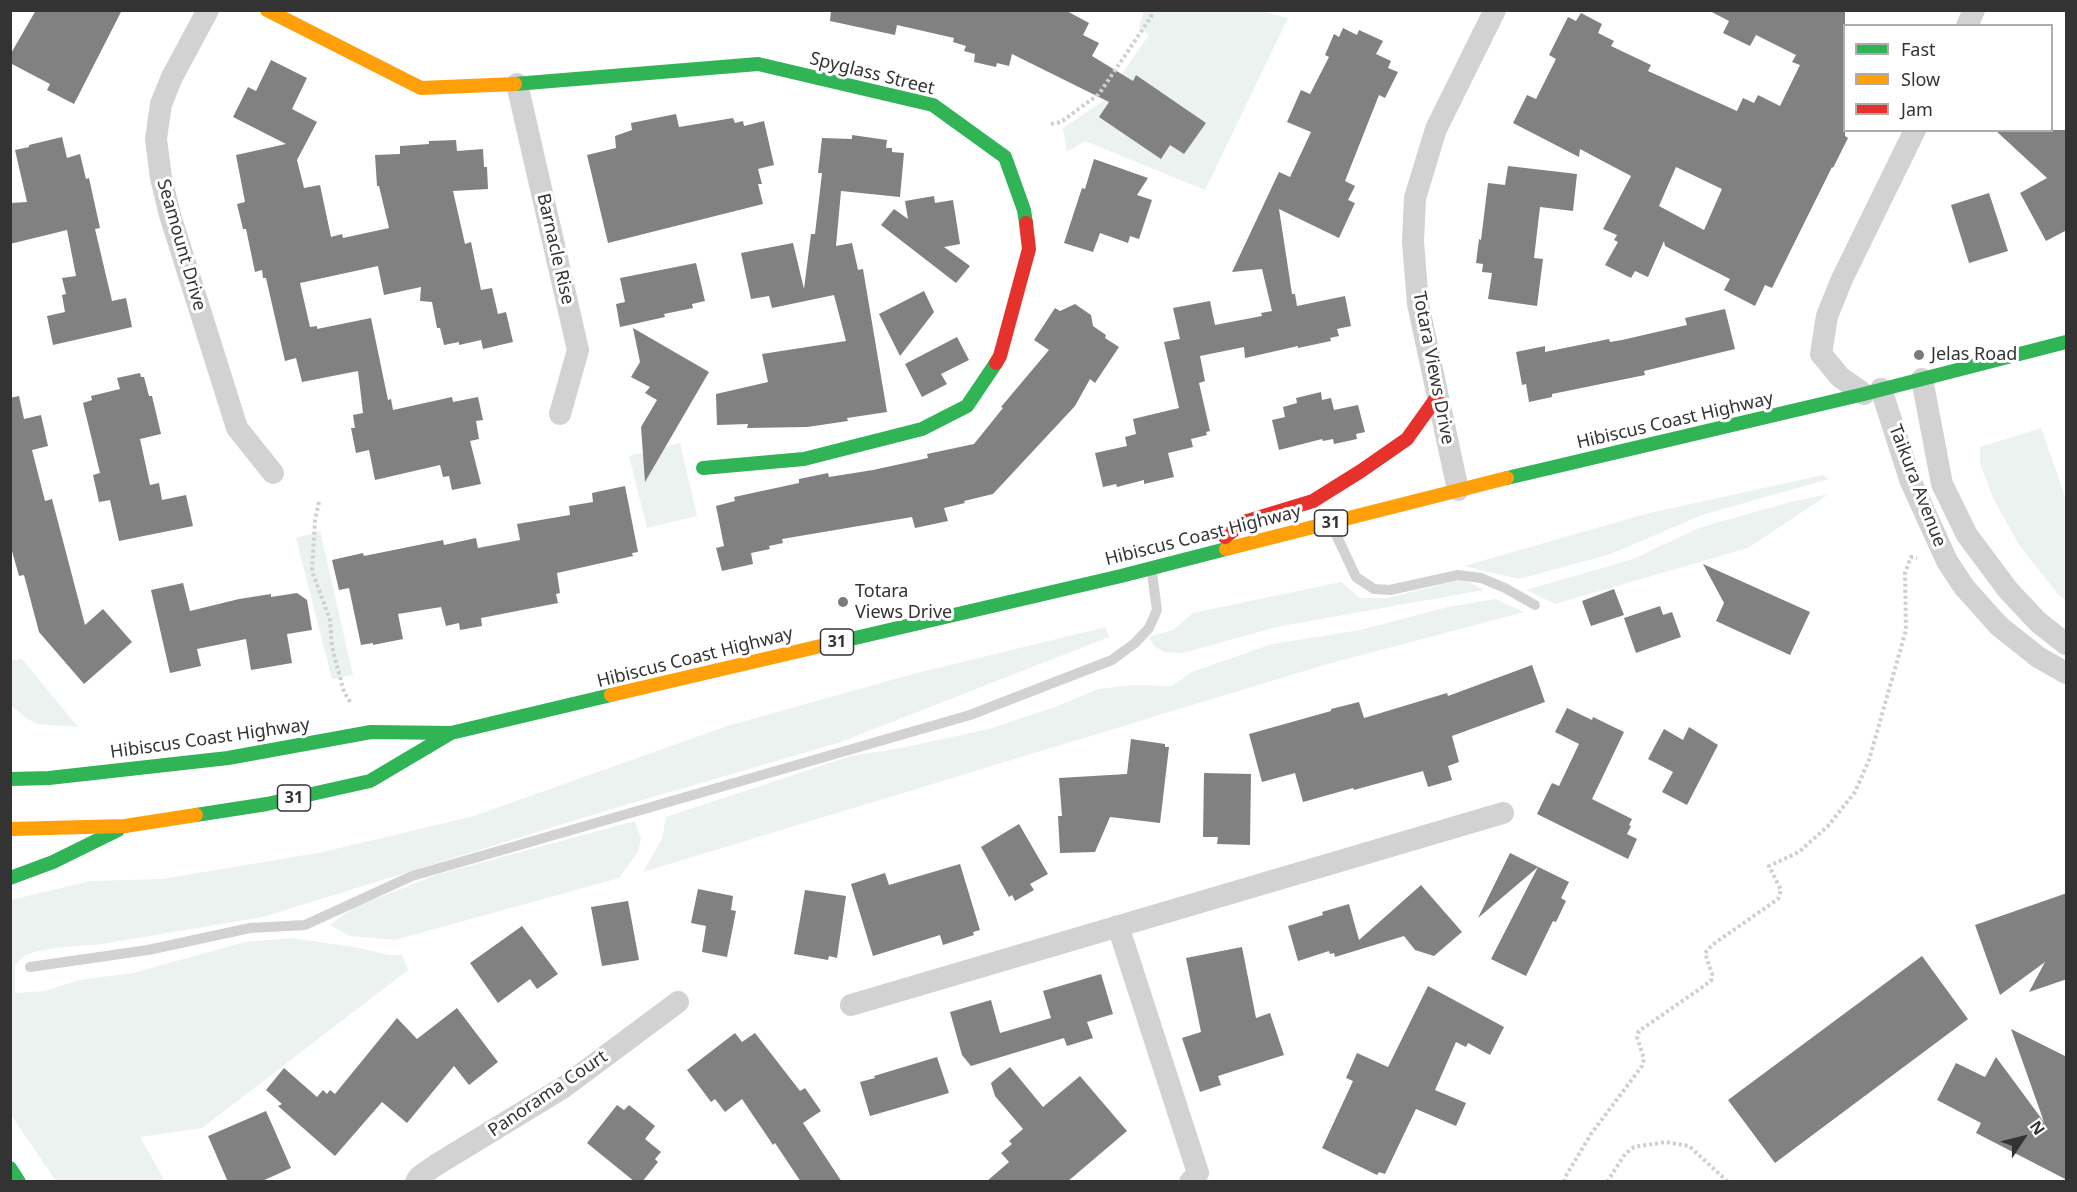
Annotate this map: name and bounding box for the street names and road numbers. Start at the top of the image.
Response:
street label: Spyglass Street [807,48,937,100]
street label: Seamount Drive [152,177,210,313]
street label: Barnacle Rise [532,191,578,307]
street label: Totara Views Drive [1408,290,1458,446]
street label: Hibiscus Coast Highway [1575,388,1775,454]
street label: Taikura Avenue [1884,422,1950,550]
street label: Hibiscus Coast Highway [1103,501,1303,571]
road number: 31 [1314,510,1348,536]
street label: Hibiscus Coast Highway [595,623,795,693]
road number: 31 [820,629,854,655]
street label: Hibiscus Coast Highway [109,714,311,764]
road number: 31 [278,785,310,811]
street label: Panorama Court [484,1046,612,1142]

